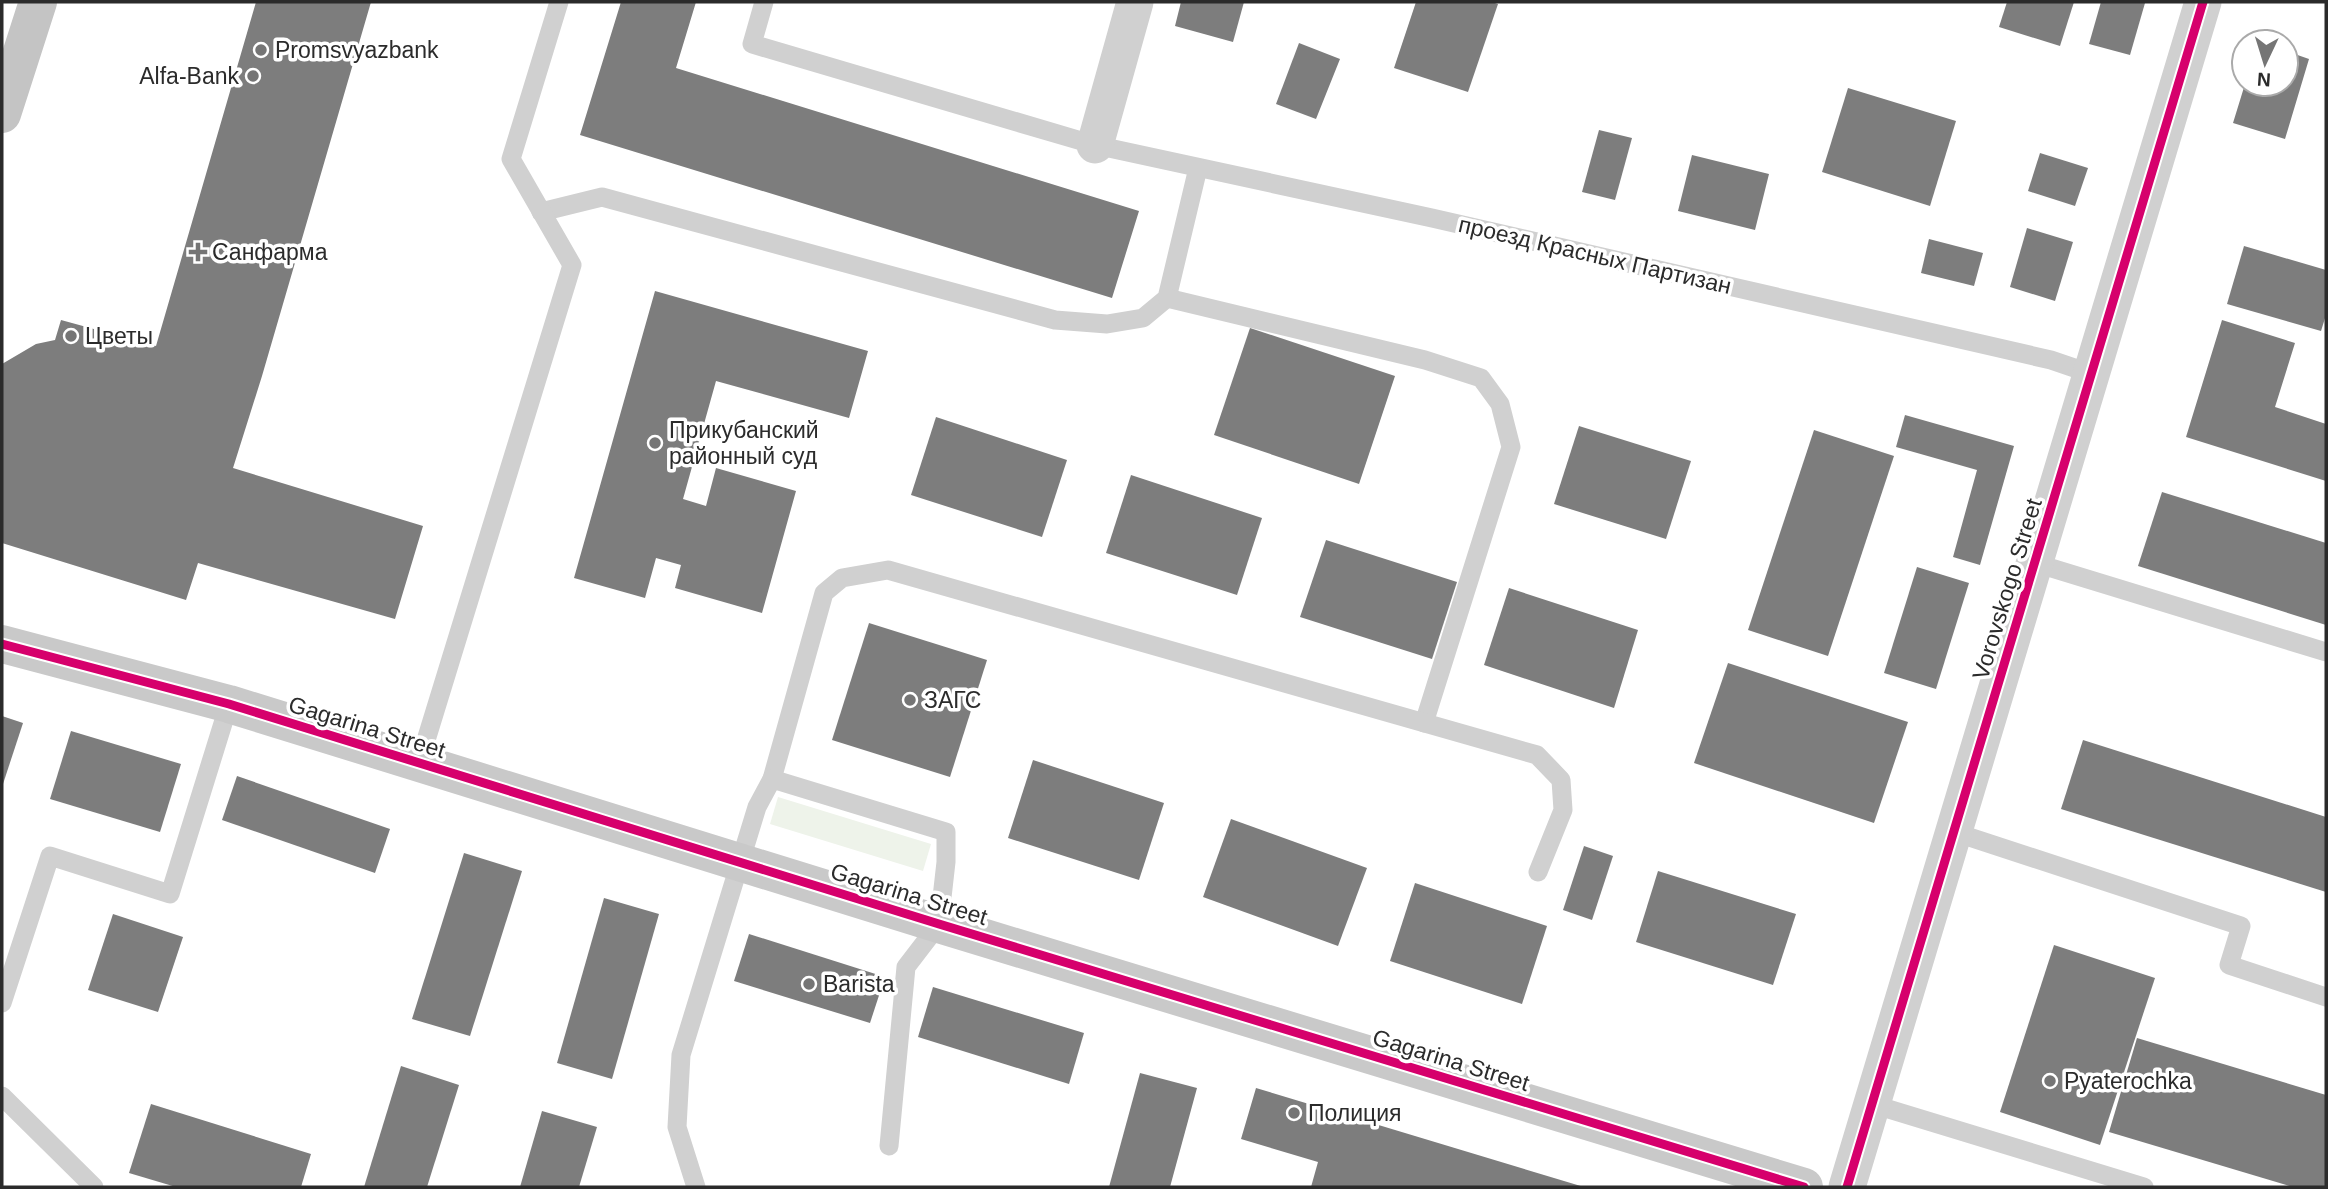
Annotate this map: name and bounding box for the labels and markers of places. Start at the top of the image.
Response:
place label: Promsvyazbank [275,37,439,63]
marker: Promsvyazbank [253,42,269,58]
place label: Alfa-Bank [139,63,239,89]
marker: Alfa-Bank [245,68,261,84]
place label: Санфарма [212,239,328,265]
marker: Санфарма [190,244,206,260]
place label: Цветы [85,323,153,349]
marker: Цветы [63,328,79,344]
place label: Прикубанский районный суд [669,417,819,469]
marker: Прикубанский районный суд [647,435,663,451]
place label: ЗАГС [924,687,981,713]
marker: ЗАГС [902,692,918,708]
place label: Barista [823,971,895,997]
marker: Barista [801,976,817,992]
place label: Pyaterochka [2064,1068,2192,1094]
marker: Pyaterochka [2042,1073,2058,1089]
place label: Полиция [1308,1100,1402,1126]
marker: Полиция [1286,1105,1302,1121]

